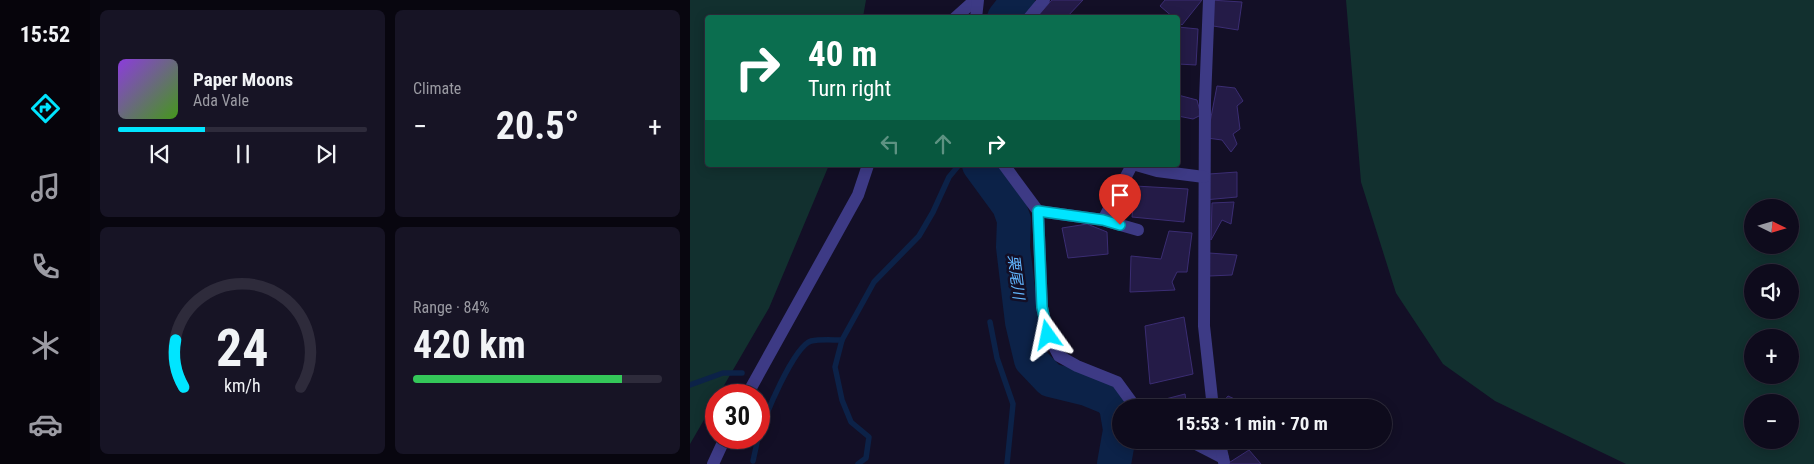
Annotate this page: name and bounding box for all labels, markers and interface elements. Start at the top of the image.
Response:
text: 15:52 [20,22,70,47]
text: 40 m [808,34,877,75]
icon: right [725,35,790,100]
text: Paper Moons [193,68,293,91]
text: Turn right [808,76,891,101]
text: Climate [413,79,461,98]
icon: directions [28,91,63,126]
text: Ada Vale [193,91,249,110]
text: 20.5° [496,104,579,148]
text: − [413,110,427,143]
text: + [648,110,662,143]
icon: left [876,130,904,158]
icon: ahead [929,130,957,158]
icon: right [982,130,1010,158]
icon: previous [146,140,174,168]
icon: pause [229,140,257,168]
icon: next [312,140,340,168]
icon: music [28,170,63,205]
pin [1099,174,1141,225]
icon: arrive [1106,181,1134,209]
north arrow [1744,199,1799,254]
map controls [1744,199,1799,449]
icon: phone [28,249,63,284]
water label: 栗尾川 [1004,254,1028,302]
button: sound [1744,264,1799,319]
text: Range · 84% [413,298,489,317]
position arrow [1021,308,1073,360]
text: 24 [216,318,269,379]
text: 420 km [413,323,526,367]
icon: climate [28,328,63,363]
button: + [1744,329,1799,384]
text: km/h [224,375,261,396]
speed limit sign: 30 [705,384,770,449]
button: − [1744,394,1799,449]
icon: car [28,407,63,442]
text: 15:53 · 1 min · 70 m [1176,412,1328,435]

